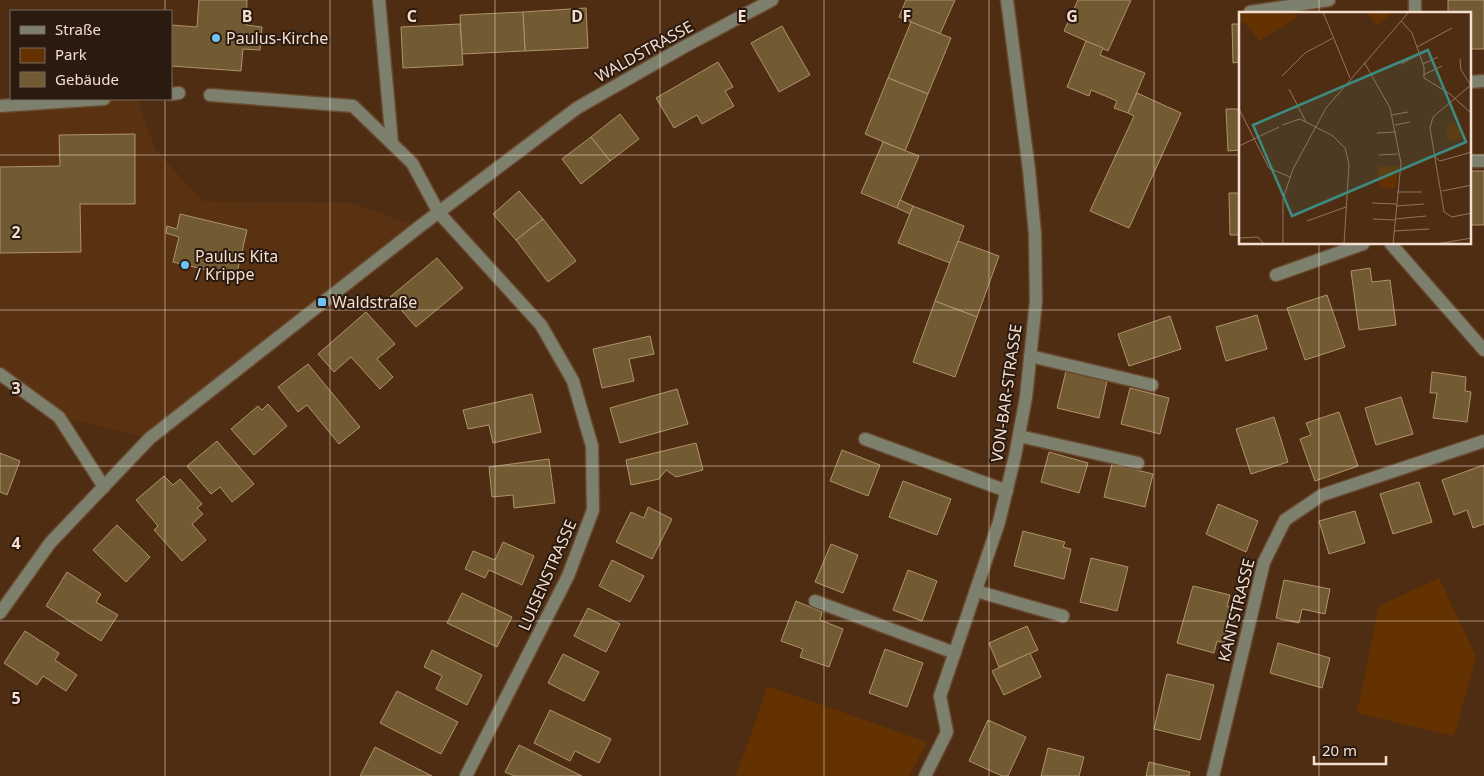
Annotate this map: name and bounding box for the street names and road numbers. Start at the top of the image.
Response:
street label: WALDSTRASSE [591,15,697,87]
street label: VON-BAR-STRASSE [985,322,1027,464]
street label: LUISENSTRASSE [513,516,581,634]
street label: KANTSTRASSE [1213,556,1259,664]

